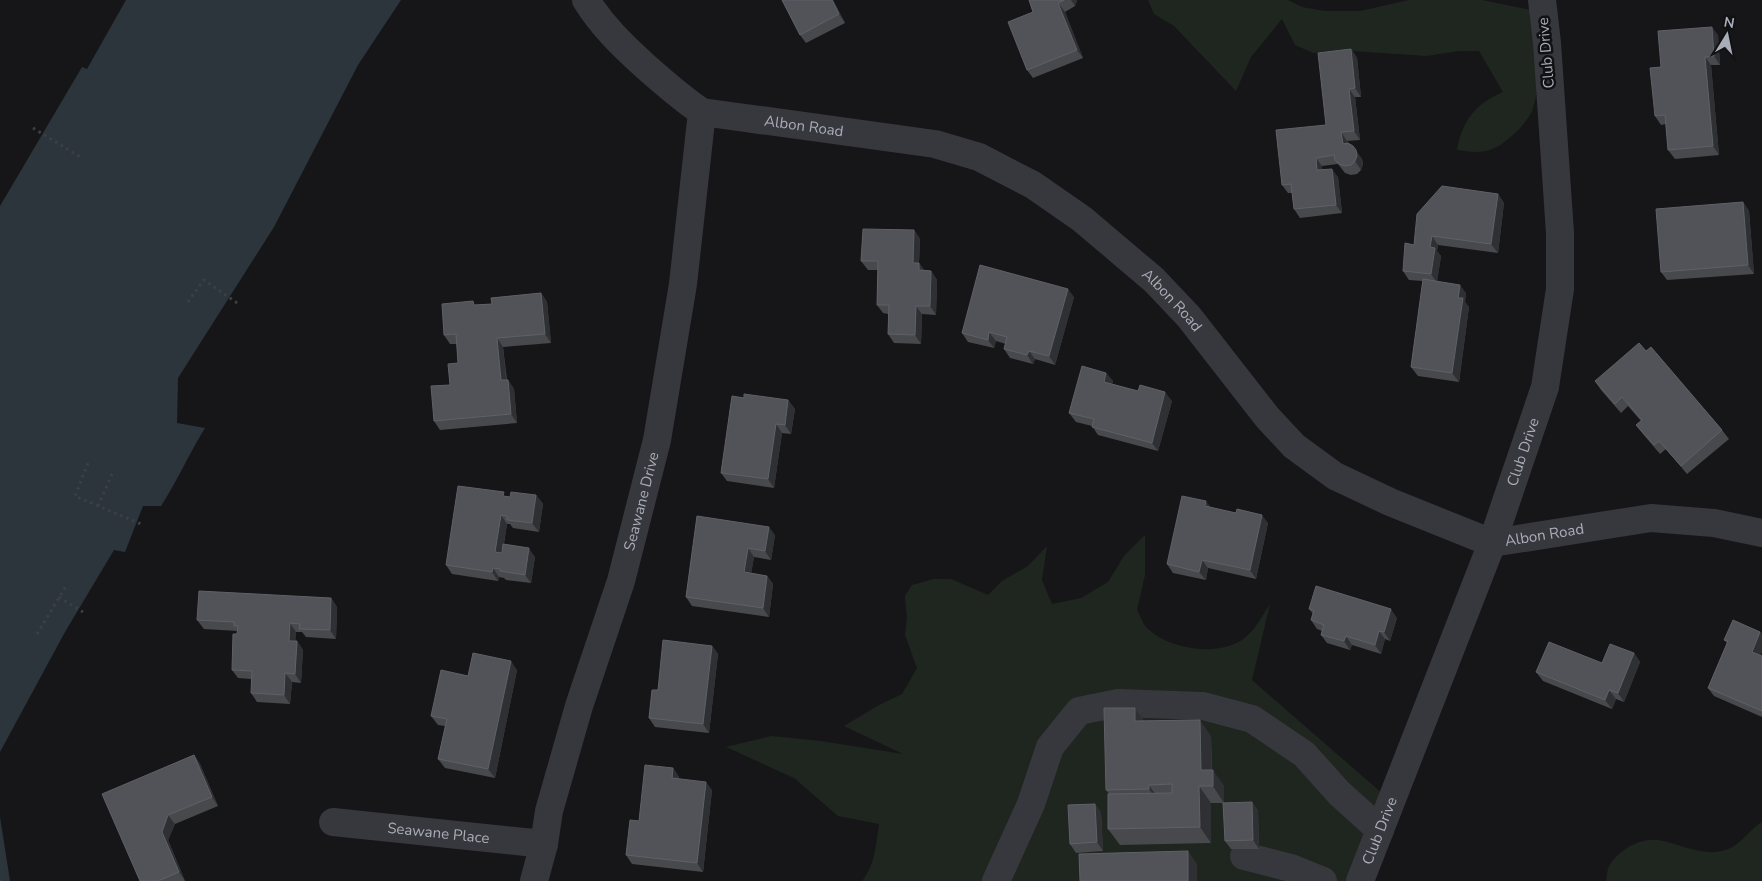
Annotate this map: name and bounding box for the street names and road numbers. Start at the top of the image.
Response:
street label: Club Drive [1533,17,1559,89]
street label: Albon Road [763,111,845,141]
street label: Albon Road [1138,264,1207,336]
street label: Club Drive [1502,415,1544,489]
street label: Seawane Drive [619,450,664,553]
street label: Albon Road [1503,519,1585,551]
street label: Club Drive [1357,794,1402,867]
street label: Seawane Place [386,818,491,848]

